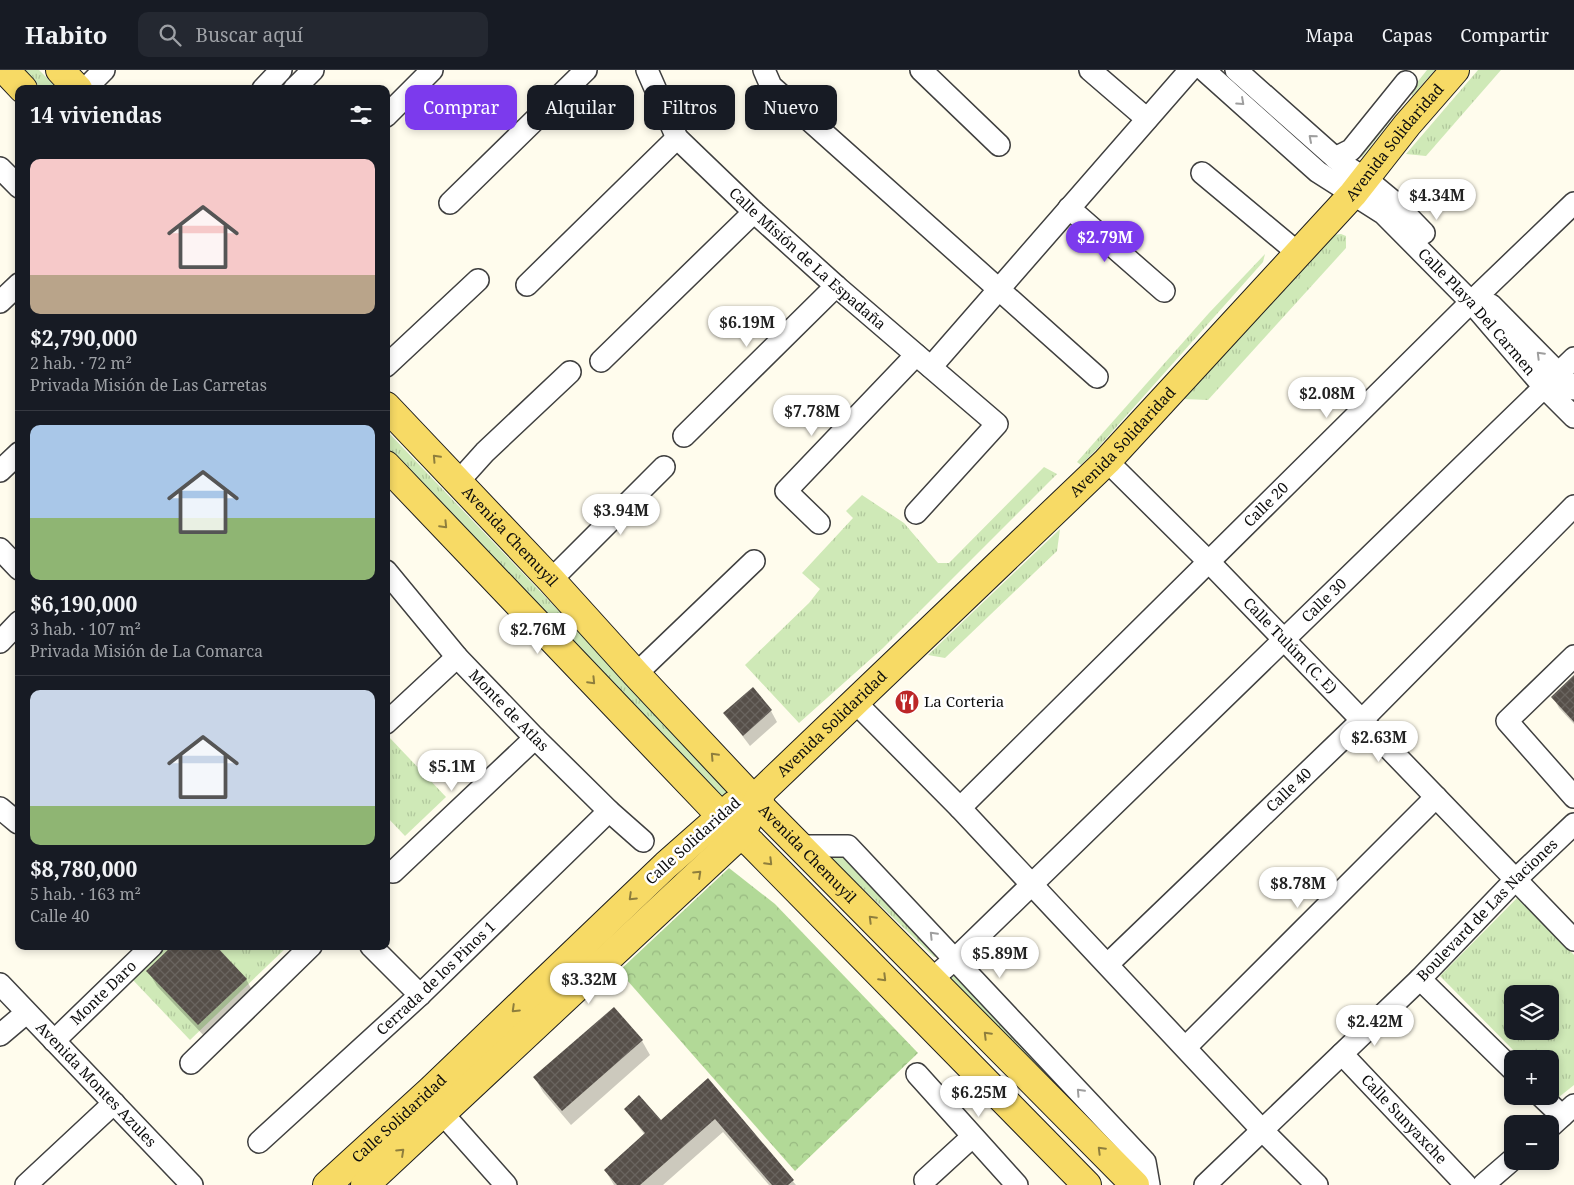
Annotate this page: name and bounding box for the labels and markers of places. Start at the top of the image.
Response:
pin: $4.34M [1396,178,1478,221]
pin: $2.79M [1064,220,1146,263]
pin: $6.19M [706,306,788,348]
pin: $2.08M [1286,376,1368,419]
pin: $7.78M [771,394,853,437]
pin: $3.94M [580,494,662,536]
pin: $2.76M [497,612,579,655]
restaurant icon: La Corteria [894,689,920,715]
place label: La Corteria [924,691,1004,711]
pin: $2.63M [1338,720,1420,763]
pin: $5.1M [417,750,487,792]
pin: $8.78M [1257,866,1339,909]
pin: $5.89M [959,936,1041,979]
pin: $3.32M [548,962,630,1005]
pin: $2.42M [1334,1004,1416,1047]
pin: $6.25M [938,1076,1020,1118]

